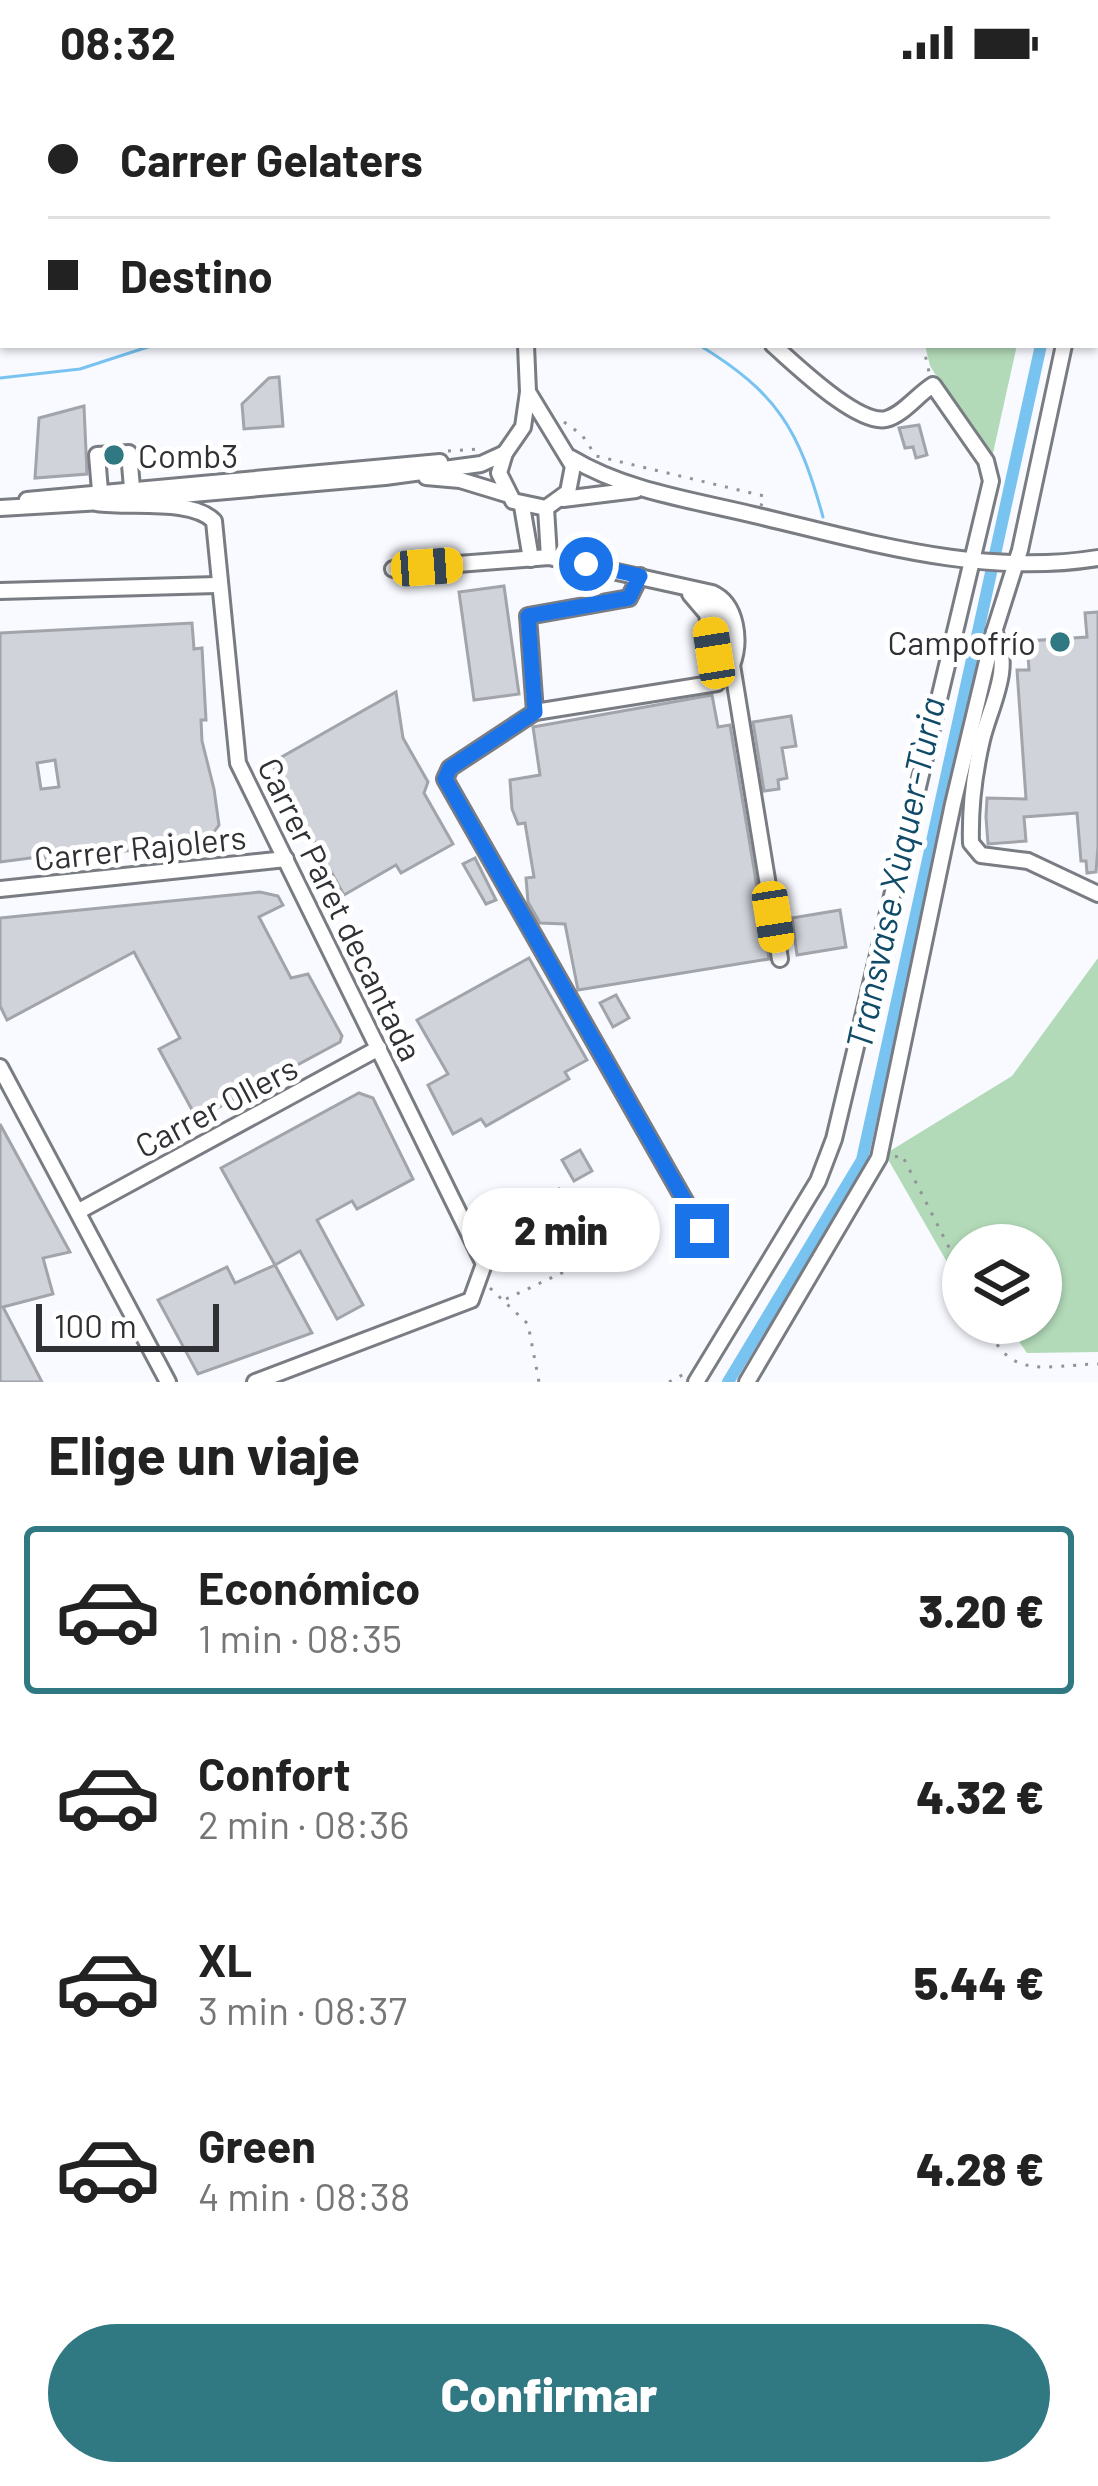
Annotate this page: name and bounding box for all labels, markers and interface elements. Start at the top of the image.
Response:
text: 08:32 [60,15,176,69]
text: Carrer Gelaters [120,132,423,186]
text: Destino [120,248,273,302]
place label: Comb3 [138,435,238,475]
marker: Comb3 [101,442,127,468]
route start [559,537,613,591]
car [390,547,464,587]
car [691,615,737,691]
place label: Campofrío [888,622,1036,662]
marker: Campofrío [1047,629,1073,655]
water label: Transvase Xùquer-Tùria [836,693,952,1053]
street label: Carrer Paret decantada [250,751,432,1067]
street label: Carrer Rajolers [32,816,248,878]
car [750,879,796,955]
street label: Carrer Ollers [128,1047,304,1165]
callout: 2 min [462,1189,660,1273]
route end [675,1204,729,1258]
text: 2 min [514,1206,608,1253]
map controls [942,1224,1062,1344]
button: layers [942,1224,1062,1344]
scale bar [36,1298,219,1351]
text: 100 m [54,1305,137,1345]
text: Elige un viaje [48,1421,360,1486]
icon: car [54,1556,162,1664]
text: Económico [198,1560,420,1614]
text: 3.20 € [919,1583,1044,1637]
text: 1 min · 08:35 [198,1614,402,1661]
icon: car [54,1742,162,1850]
text: Confort [198,1746,351,1800]
text: 4.32 € [916,1769,1044,1823]
text: 2 min · 08:36 [198,1800,409,1847]
icon: car [54,1928,162,2036]
text: XL [198,1932,252,1986]
text: 5.44 € [914,1955,1044,2009]
text: 3 min · 08:37 [198,1986,407,2033]
icon: car [54,2114,162,2222]
text: Green [198,2118,316,2172]
text: 4.28 € [916,2141,1044,2195]
text: 4 min · 08:38 [198,2172,410,2219]
button: Confirmar [48,2324,1050,2462]

